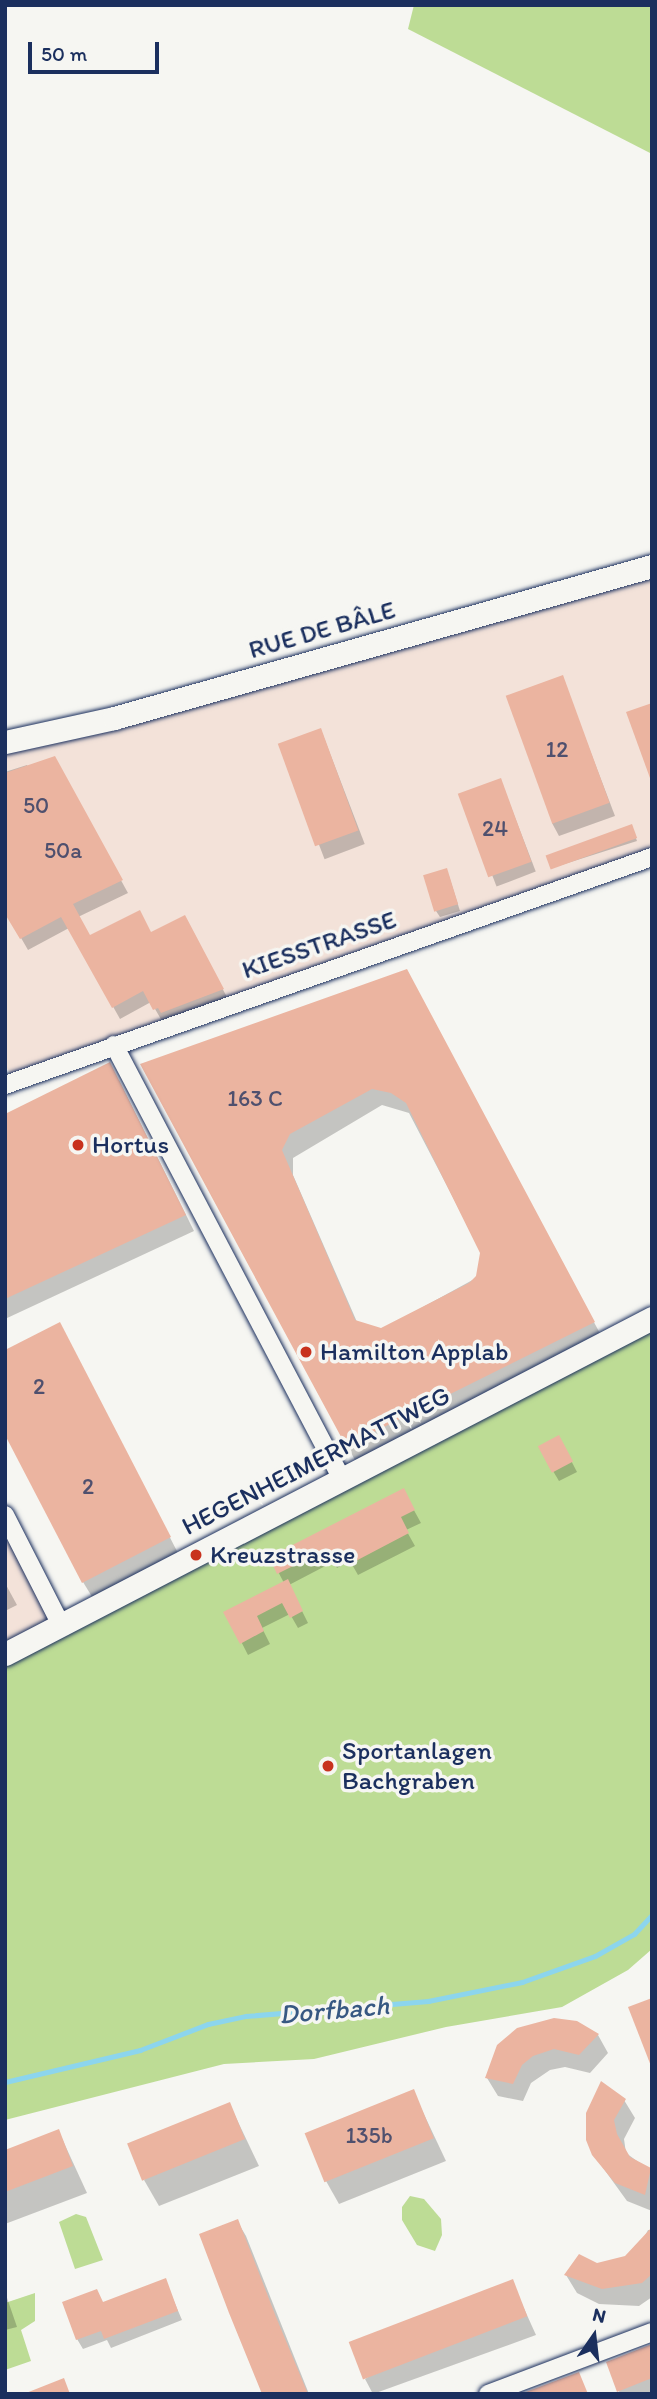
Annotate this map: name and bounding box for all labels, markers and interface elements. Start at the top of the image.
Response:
scale bar [32,28,163,72]
text: 50 m [41,41,87,66]
street label: RUE DE BÂLE [245,594,399,666]
house number: 12 [546,735,568,763]
house number: 50 [23,791,49,819]
house number: 24 [482,814,508,842]
house number: 50a [44,836,82,864]
street label: KIESSTRASSE [238,904,400,986]
house number: 163 C [227,1084,283,1112]
place label: Hortus [92,1129,169,1161]
marker: Hortus [70,1137,86,1153]
place label: Hamilton Applab [320,1336,509,1368]
marker: Hamilton Applab [298,1344,314,1360]
house number: 2 [33,1372,45,1400]
street label: HEGENHEIMERMATTWEG [177,1380,455,1542]
house number: 2 [82,1472,94,1500]
place label: Kreuzstrasse [210,1539,356,1571]
marker: Kreuzstrasse [188,1547,204,1563]
place label: Sportanlagen Bachgraben [342,1735,492,1796]
marker: Sportanlagen Bachgraben [320,1758,336,1774]
water label: Dorfbach [278,1987,390,2031]
house number: 135b [345,2121,393,2149]
north arrow [559,2301,629,2371]
text: N [590,2302,608,2328]

